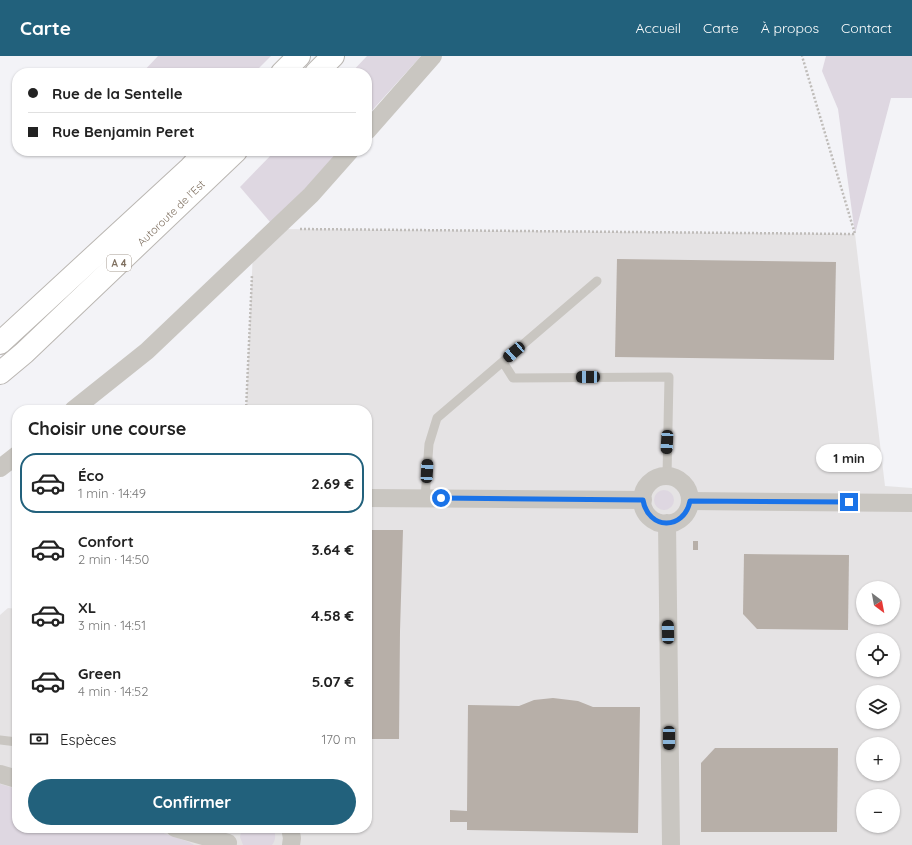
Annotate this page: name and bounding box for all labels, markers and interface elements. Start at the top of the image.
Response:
text: Carte [20,16,71,40]
text: Accueil [635,19,681,37]
text: Carte [703,19,739,37]
text: À propos [761,19,819,37]
text: Contact [841,19,892,37]
text: Rue de la Sentelle [52,84,183,103]
text: Rue Benjamin Peret [52,122,195,141]
street label: Autoroute de l’Est [134,177,208,249]
road number: A 4 [107,255,131,271]
car [501,340,527,364]
car [576,371,600,383]
text: Choisir une course [28,417,186,440]
car [660,430,674,454]
callout: 1 min [816,444,882,472]
text: 1 min [833,450,865,466]
car [420,459,434,483]
icon: car [30,465,66,501]
text: Éco [78,466,104,485]
text: 2.69 € [311,474,354,493]
text: 1 min · 14:49 [78,485,146,501]
route start [432,489,450,507]
route end [840,493,858,511]
icon: car [30,531,66,567]
text: Confort [78,532,134,551]
text: 3.64 € [311,540,354,559]
text: 2 min · 14:50 [78,551,149,567]
north arrow [856,581,900,625]
map controls [856,581,900,833]
icon: car [30,597,66,633]
text: XL [78,598,96,617]
text: 4.58 € [311,606,354,625]
text: 3 min · 14:51 [78,617,146,633]
car [662,620,674,644]
button: locate [856,633,900,677]
icon: car [30,663,66,699]
text: Green [78,664,121,683]
text: 5.07 € [312,672,354,691]
text: 4 min · 14:52 [78,683,148,699]
button: layers [856,685,900,729]
car [663,726,675,750]
icon: cash [28,728,50,750]
text: Espèces [60,730,116,749]
text: 170 m [321,731,356,747]
button: + [856,737,900,781]
button: Confirmer [28,779,356,825]
button: − [856,789,900,833]

